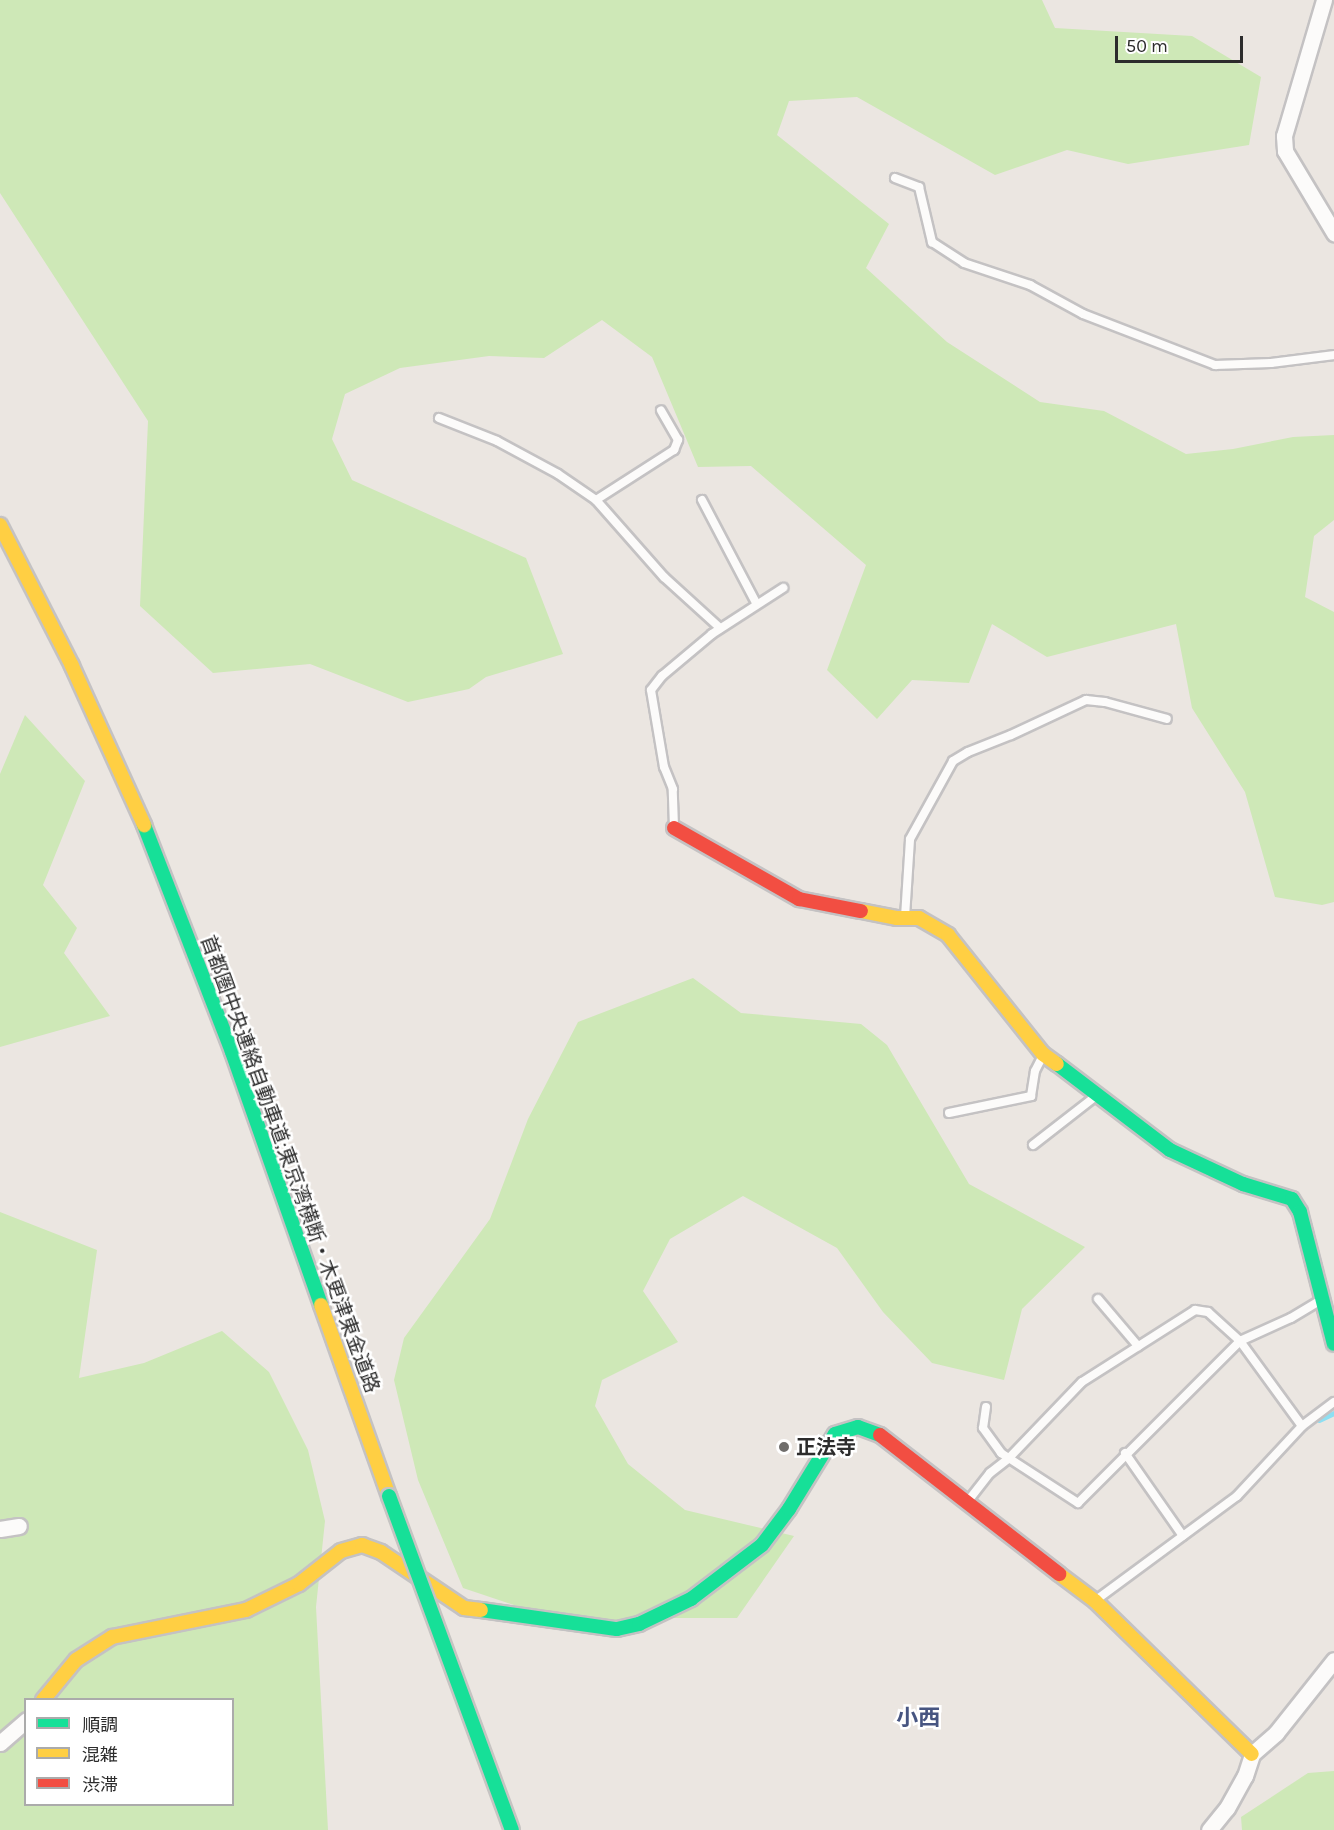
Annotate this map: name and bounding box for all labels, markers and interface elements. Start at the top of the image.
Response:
scale bar [1118,24,1246,62]
text: 50 m [1126,35,1168,57]
street label: 首都圏中央連絡自動車道;東京湾横断・木更津東金道路 [196,932,384,1396]
place label: 正法寺 [796,1435,856,1459]
marker: 正法寺 [777,1440,791,1454]
legend [24,1698,234,1806]
district label: 小西 [896,1706,940,1732]
text: 順調 [82,1714,118,1736]
text: 混雑 [82,1744,118,1766]
text: 渋滞 [82,1774,118,1796]

